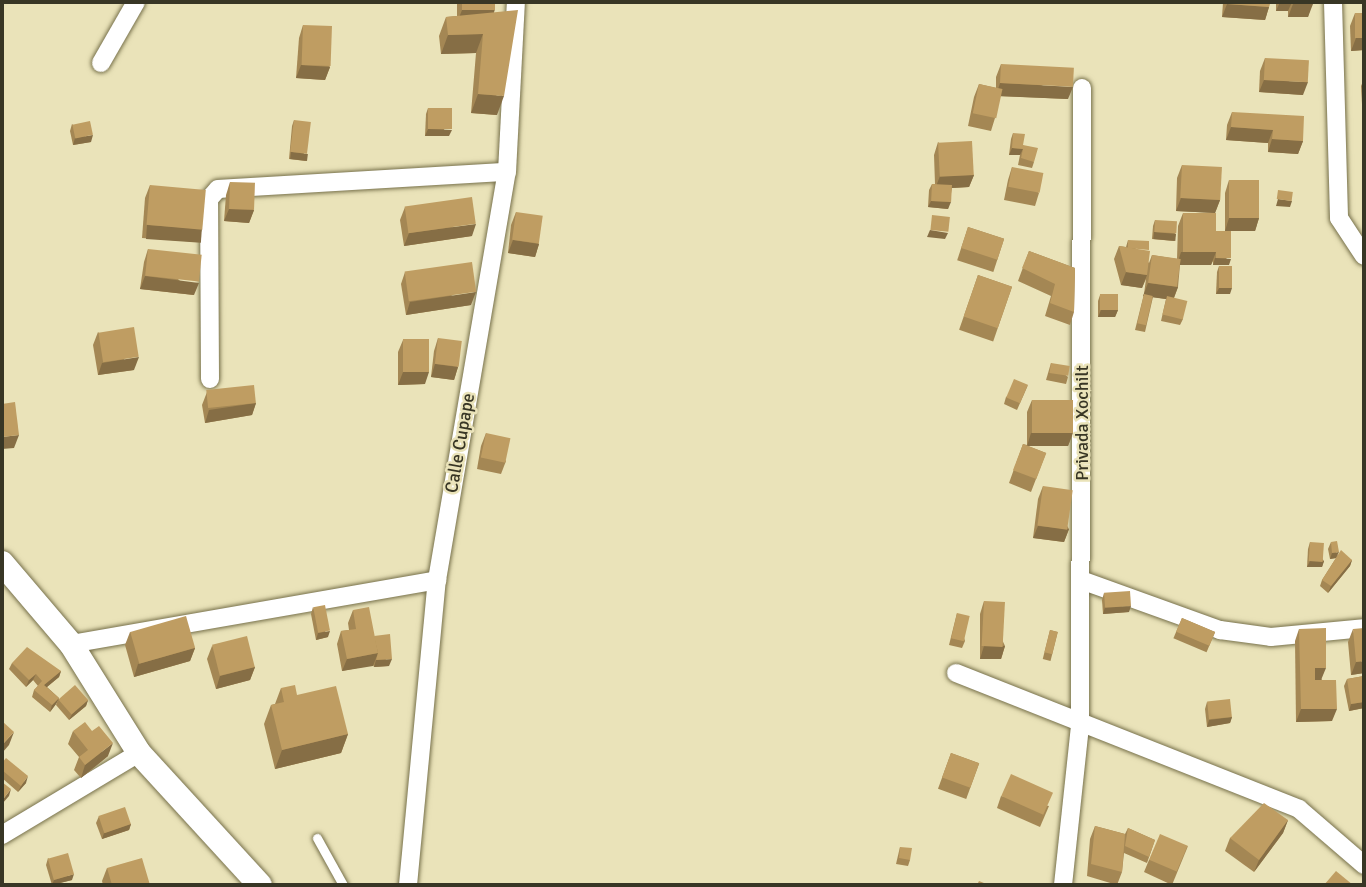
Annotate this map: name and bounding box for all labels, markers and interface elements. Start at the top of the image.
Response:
street label: Privada Xochilt [1071,365,1093,481]
street label: Calle Cupape [441,391,479,495]

